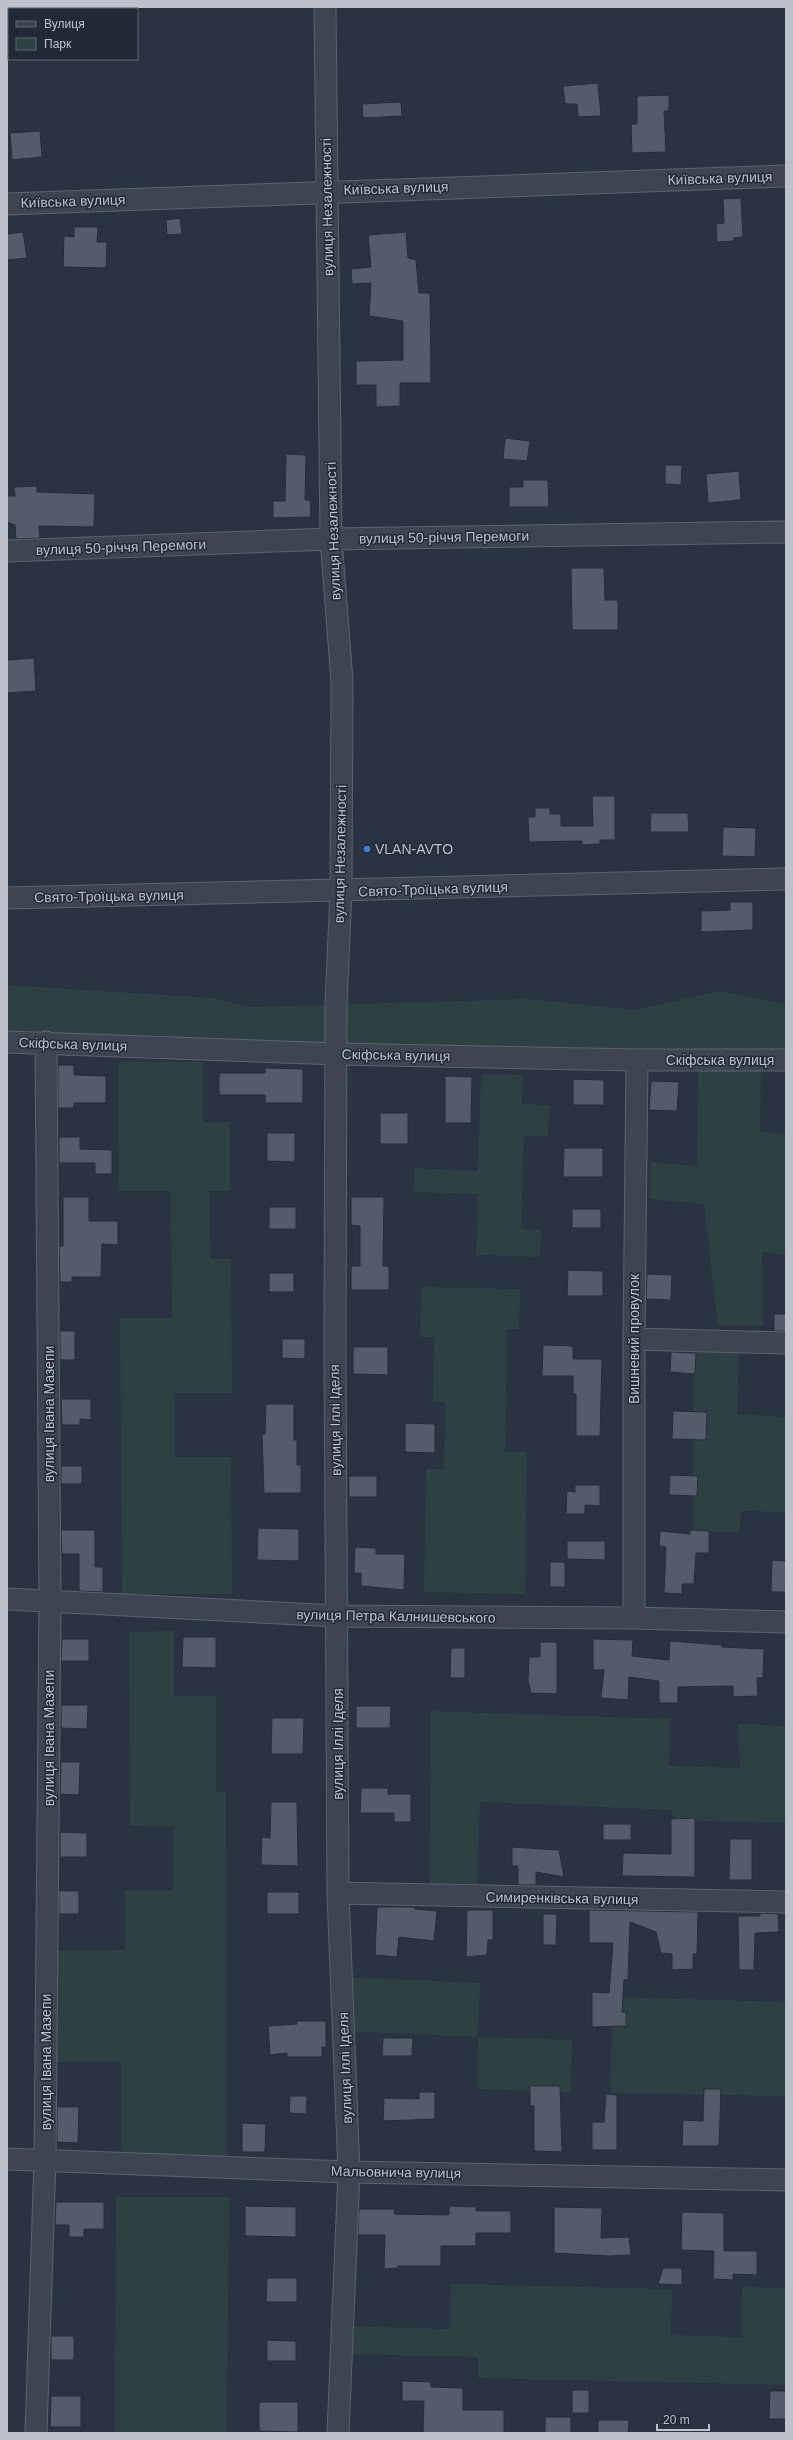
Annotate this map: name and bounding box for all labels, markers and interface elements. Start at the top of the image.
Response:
legend [8,8,138,60]
text: Вулиця [44,17,85,31]
text: Парк [44,37,72,51]
street label: вулиця Незалежності [318,138,336,276]
street label: Київська вулиця [667,168,773,188]
street label: Київська вулиця [343,178,449,198]
street label: Київська вулиця [20,191,126,211]
street label: вулиця Незалежності [323,462,343,600]
street label: вулиця 50-річчя Перемоги [359,528,529,546]
street label: вулиця 50-річчя Перемоги [36,536,206,558]
street label: вулиця Незалежності [331,785,349,923]
place label: VLAN-AVTO [375,841,453,857]
marker: VLAN-AVTO [362,844,372,854]
street label: Свято-Троїцька вулиця [358,878,508,900]
street label: Свято-Троїцька вулиця [34,887,184,905]
street label: Скіфська вулиця [18,1034,128,1054]
street label: Скіфська вулиця [342,1046,450,1064]
street label: Скіфська вулиця [666,1052,774,1068]
street label: Вишневий провулок [626,1273,642,1404]
street label: вулиця Івана Мазепи [41,1346,57,1482]
street label: вулиця Іллі Іделя [326,1364,344,1476]
street label: вулиця Петра Калнишевського [296,1606,496,1626]
street label: вулиця Івана Мазепи [41,1670,57,1806]
street label: вулиця Іллі Іделя [330,1688,346,1800]
street label: Симиренківська вулиця [485,1889,639,1907]
street label: вулиця Івана Мазепи [38,1994,54,2130]
street label: вулиця Іллі Іделя [335,2012,355,2124]
street label: Мальовнича вулиця [331,2163,461,2181]
scale bar [657,2406,709,2432]
text: 20 m [663,2413,690,2427]

